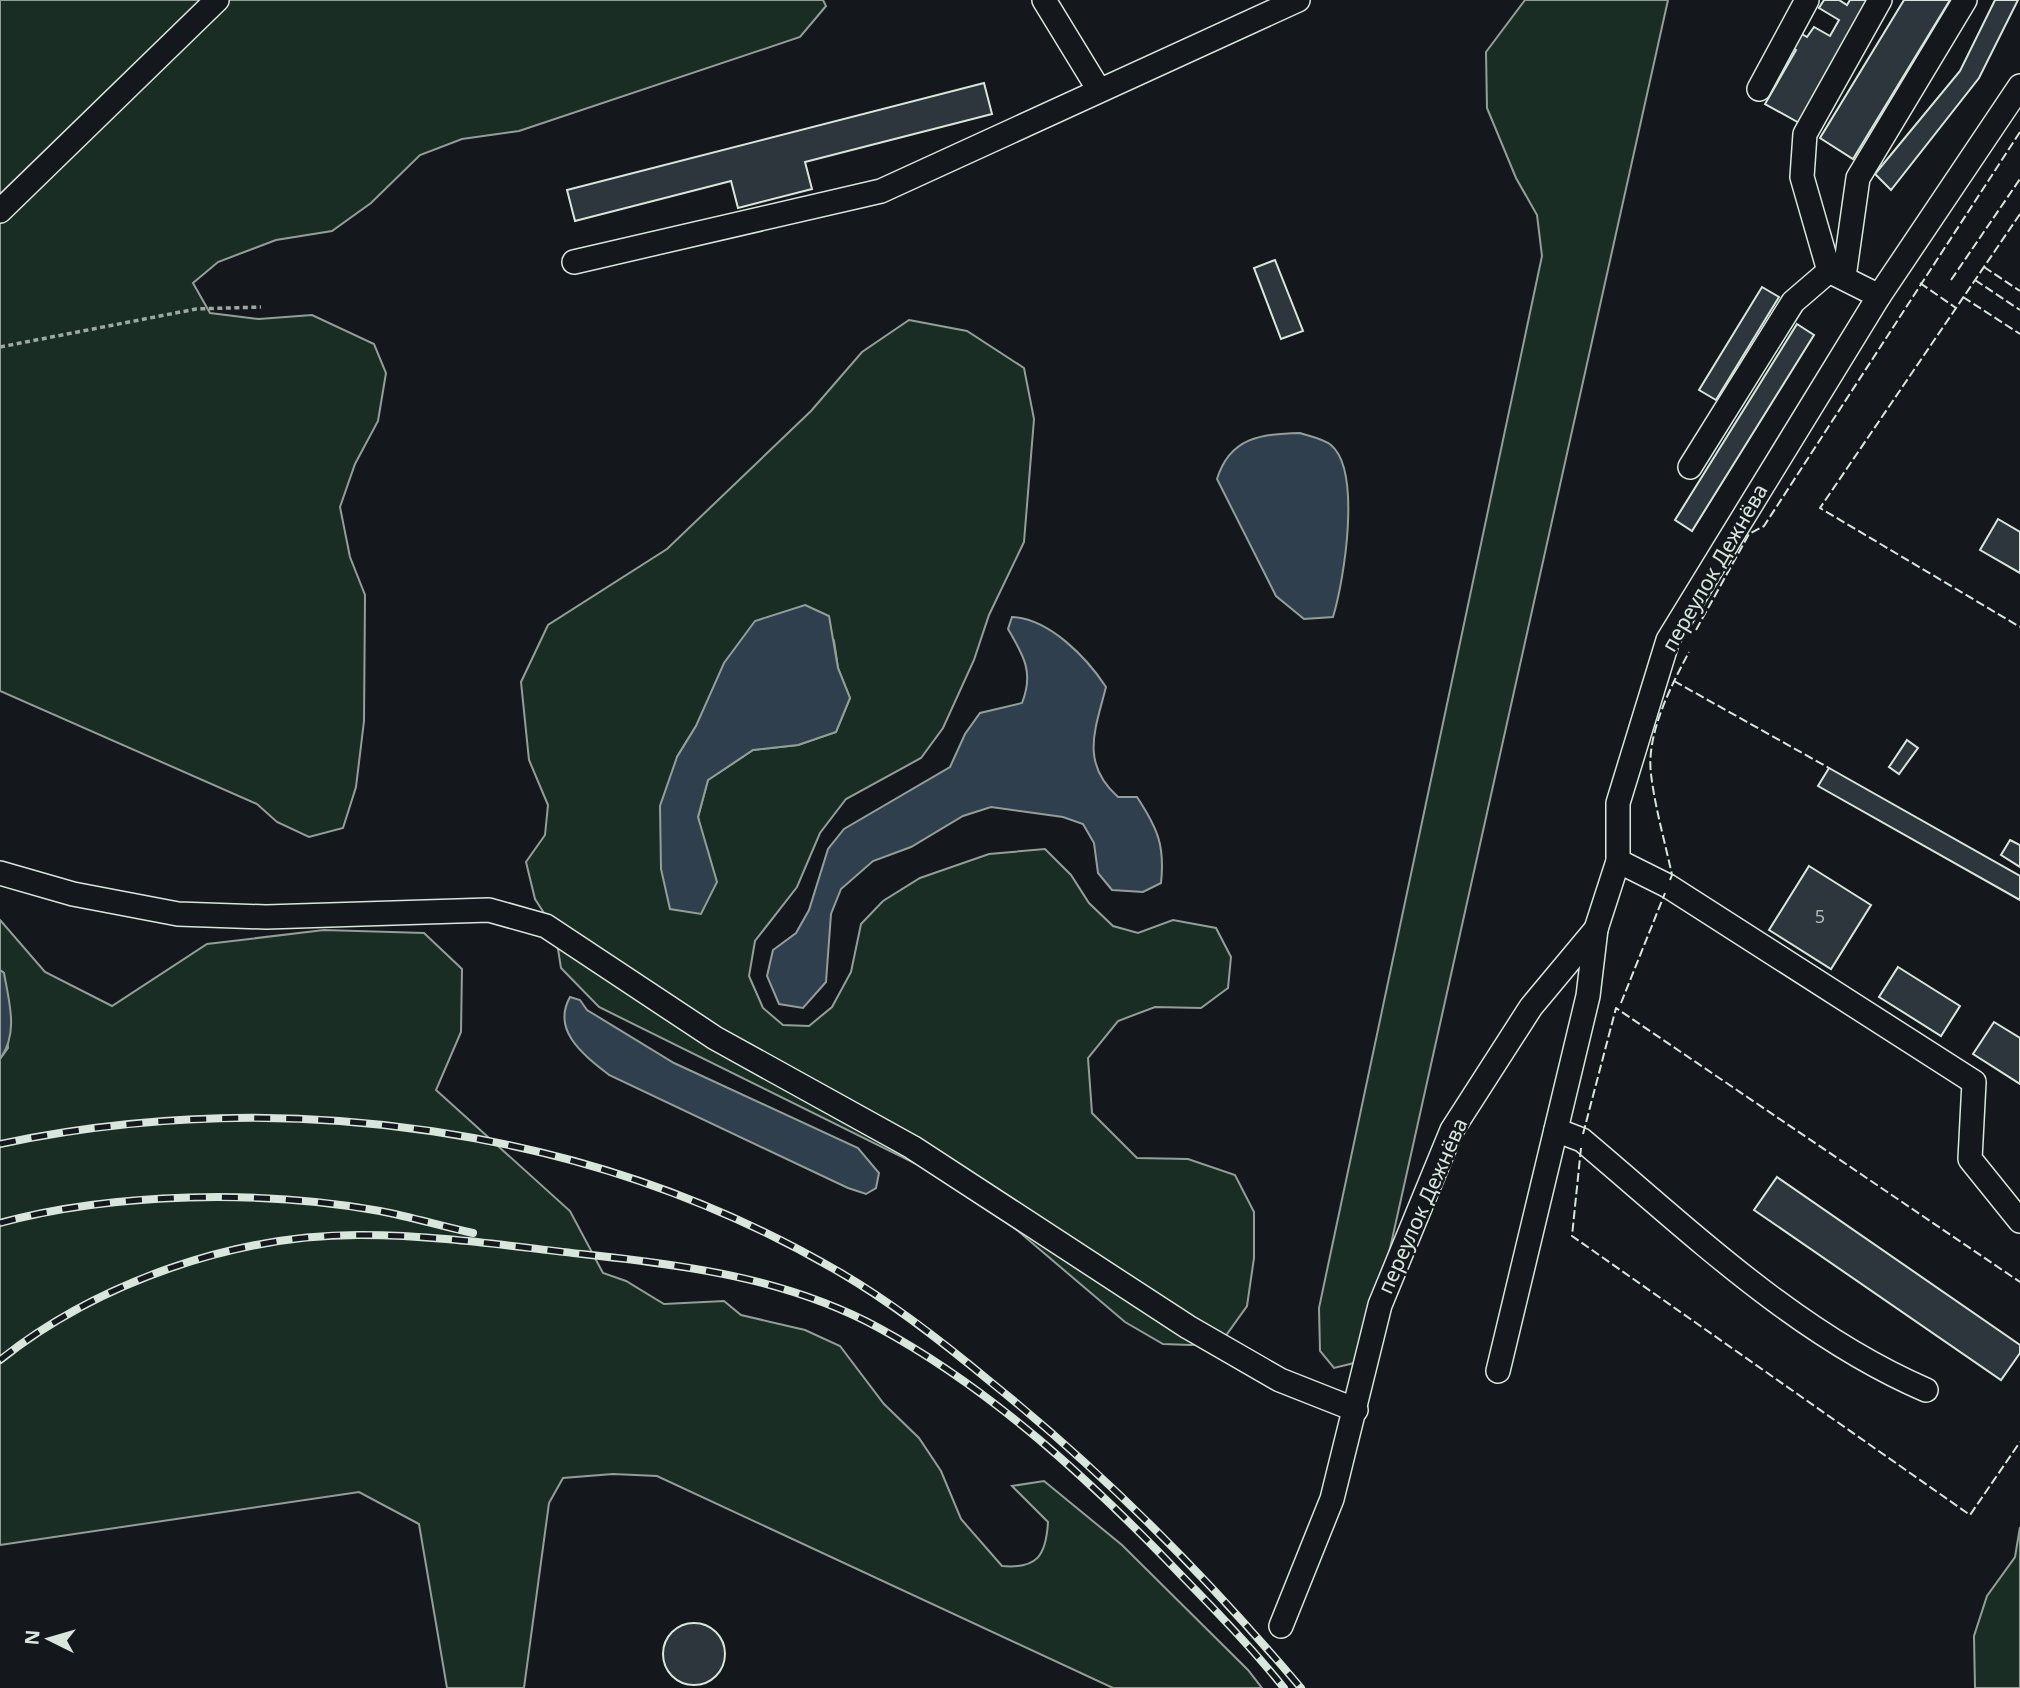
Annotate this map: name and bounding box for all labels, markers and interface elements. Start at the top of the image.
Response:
street label: переулок Дежнёва [1655,478,1774,657]
house number: 5 [1815,904,1825,928]
street label: переулок Дежнёва [1371,1113,1473,1298]
north arrow [14,1604,84,1674]
text: N [18,1629,46,1646]

